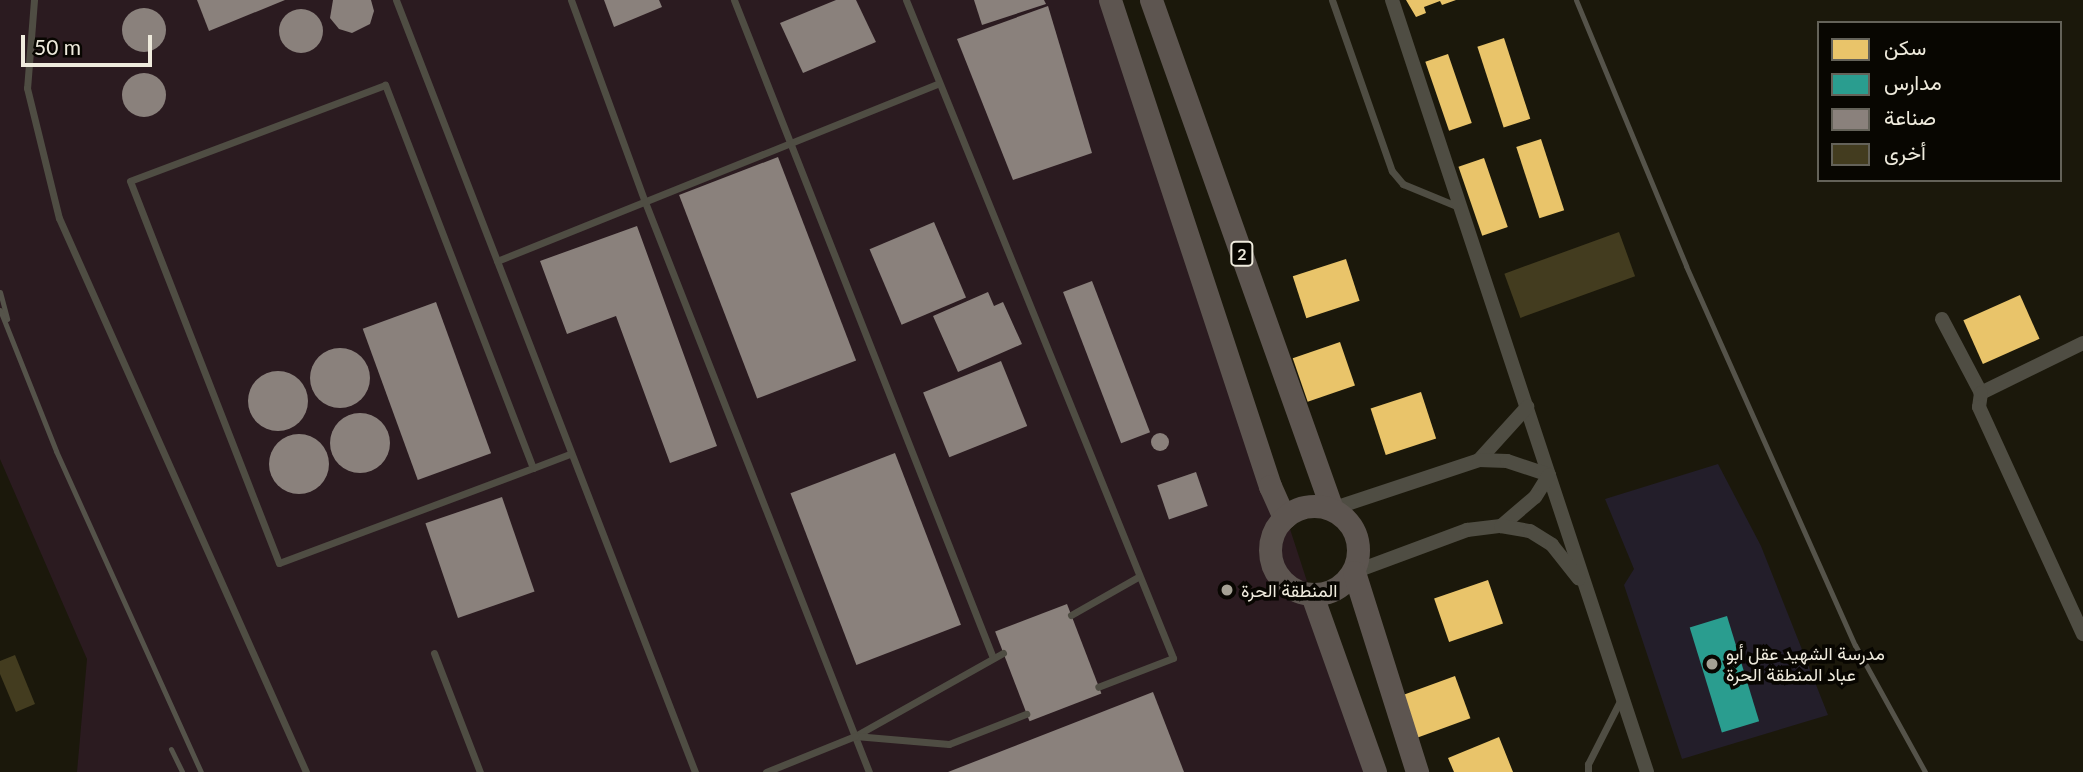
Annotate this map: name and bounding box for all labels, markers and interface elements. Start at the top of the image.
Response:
scale bar [24,21,156,65]
legend [1817,21,2062,182]
text: 50 m [34,34,81,59]
text: سكن [1884,34,1926,59]
text: مدارس [1884,69,1942,94]
text: صناعة [1884,104,1936,129]
text: أخرى [1884,139,1926,164]
road number: 2 [1230,242,1254,266]
place label: المنطقة الحرة [1241,579,1337,601]
marker: المنطقة الحرة [1219,582,1235,598]
place label: مدرسة الشهيد عقل أبو عباد المنطقة الحرة [1726,643,1885,686]
marker: مدرسة الشهيد عقل أبو عباد المنطقة الحرة [1704,656,1720,672]

